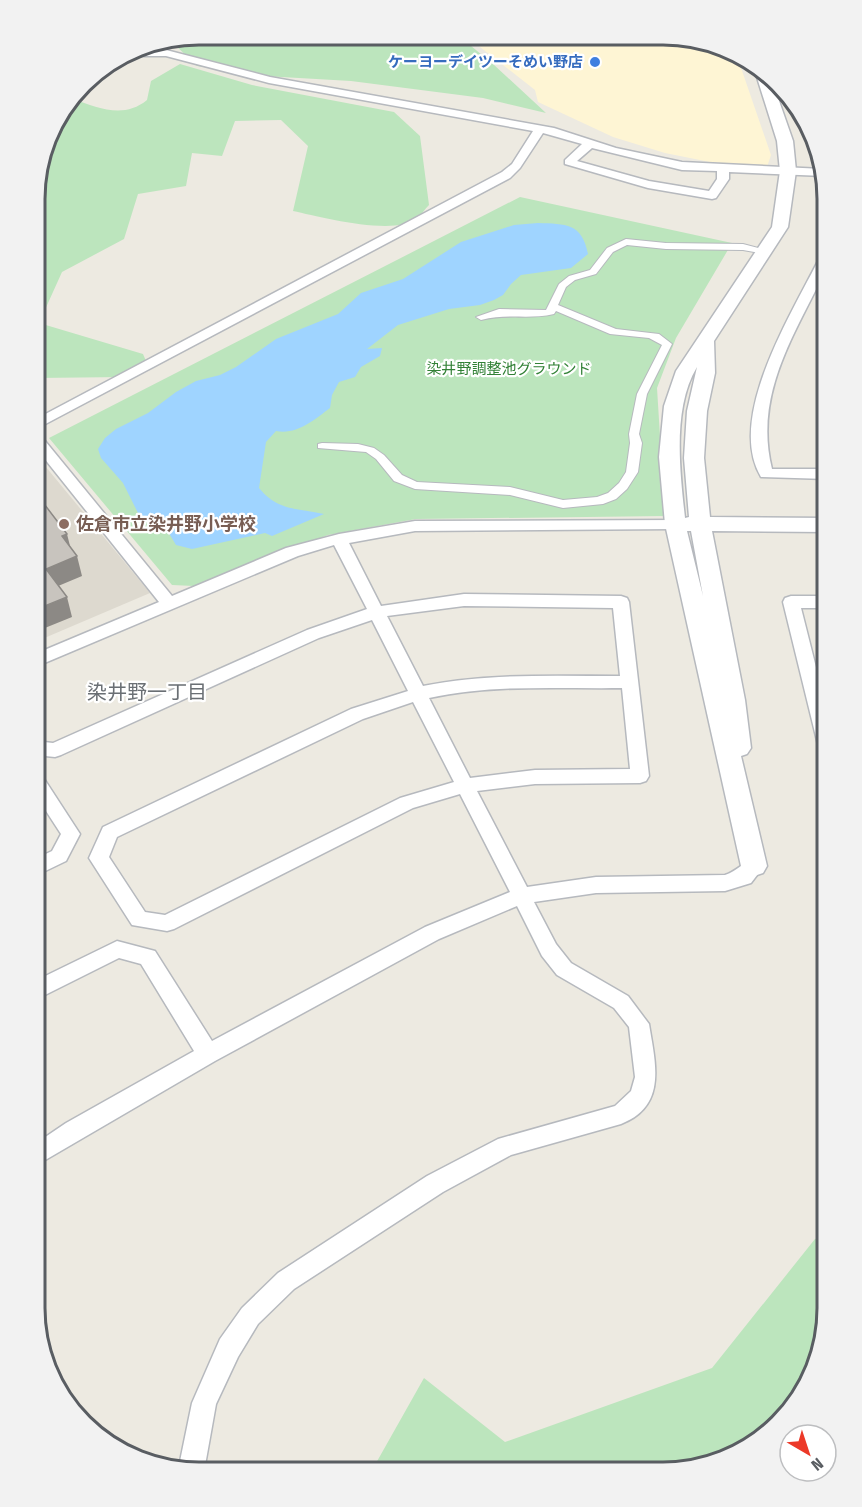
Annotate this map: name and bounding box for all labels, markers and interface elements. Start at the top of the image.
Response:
place label: ケーヨーデイツーそめい野店 [388,53,583,71]
marker: ケーヨーデイツーそめい野店 [588,55,602,69]
park label: 染井野調整池グラウンド [426,360,592,378]
place label: 佐倉市立染井野小学校 [76,513,256,535]
marker: 佐倉市立染井野小学校 [57,517,71,531]
district label: 染井野一丁目 [87,680,207,704]
north arrow [778,1423,838,1483]
text: N [807,1454,827,1475]

